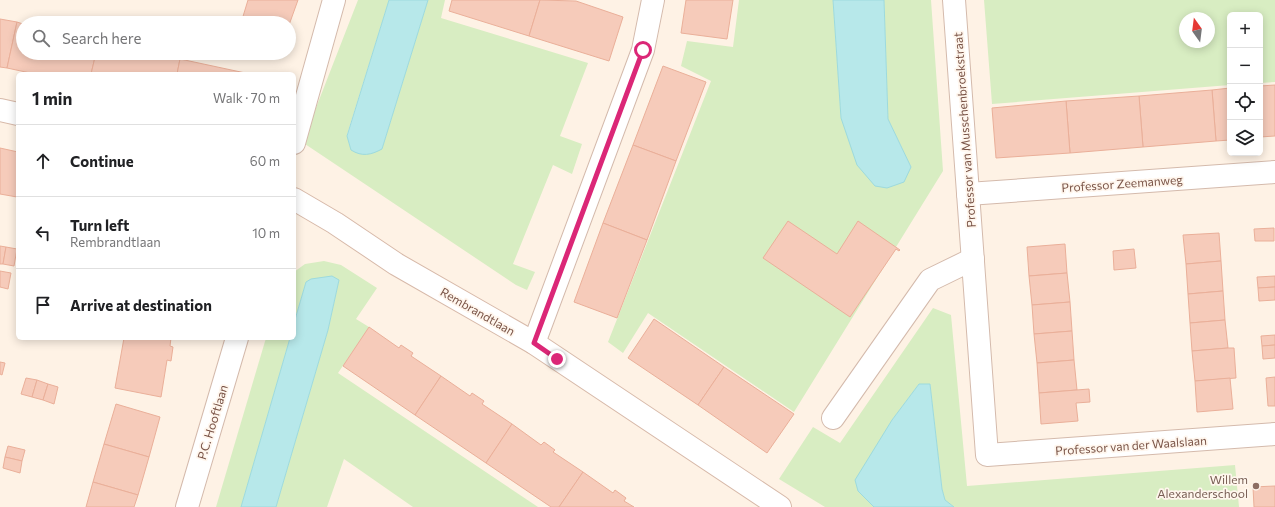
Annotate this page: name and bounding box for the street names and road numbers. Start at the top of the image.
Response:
street label: Professor van Musschenbroekstraat [950,32,978,228]
street label: Professor Zeemanweg [1061,172,1184,194]
street label: Rembrandtlaan [438,284,518,338]
street label: P.C. Hooftlaan [194,383,230,461]
street label: Professor van der Waalslaan [1055,433,1207,457]

